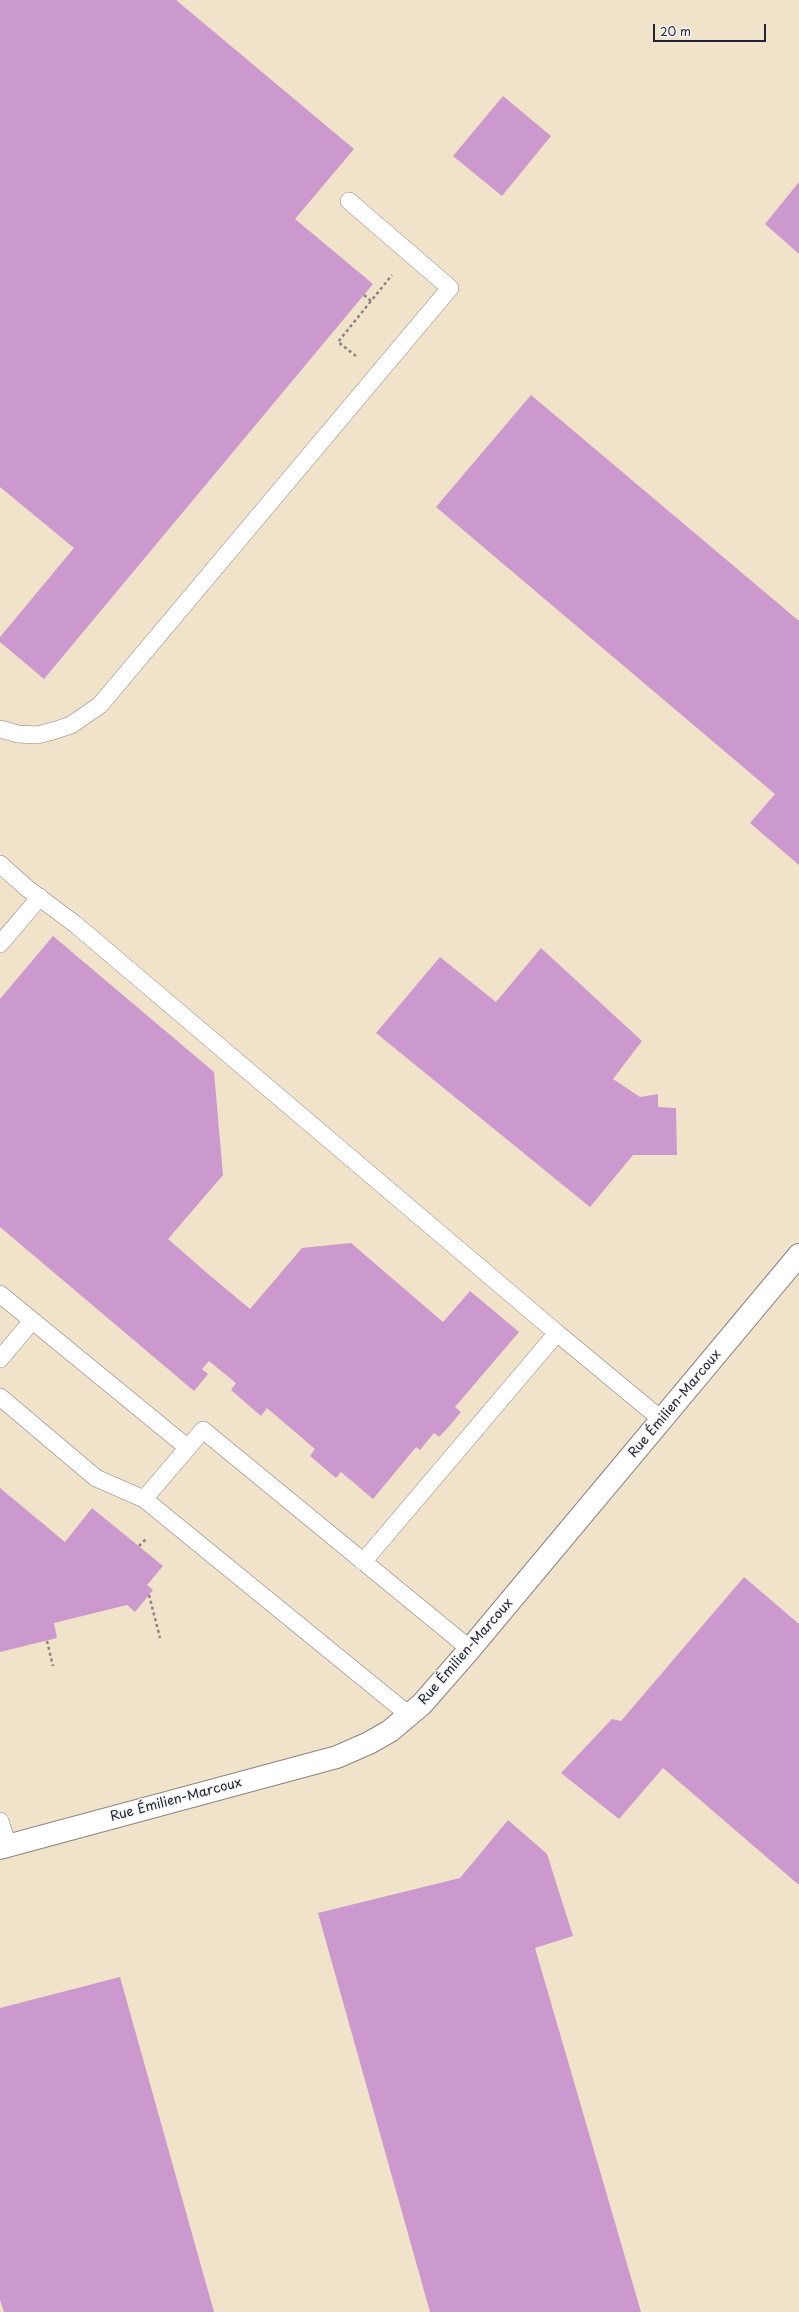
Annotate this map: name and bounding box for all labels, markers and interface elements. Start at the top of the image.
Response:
scale bar [655,16,768,42]
text: 20 m [660,22,691,40]
street label: Rue Émilien-Marcoux [625,1347,725,1461]
street label: Rue Émilien-Marcoux [416,1596,516,1708]
street label: Rue Émilien-Marcoux [108,1775,244,1825]

